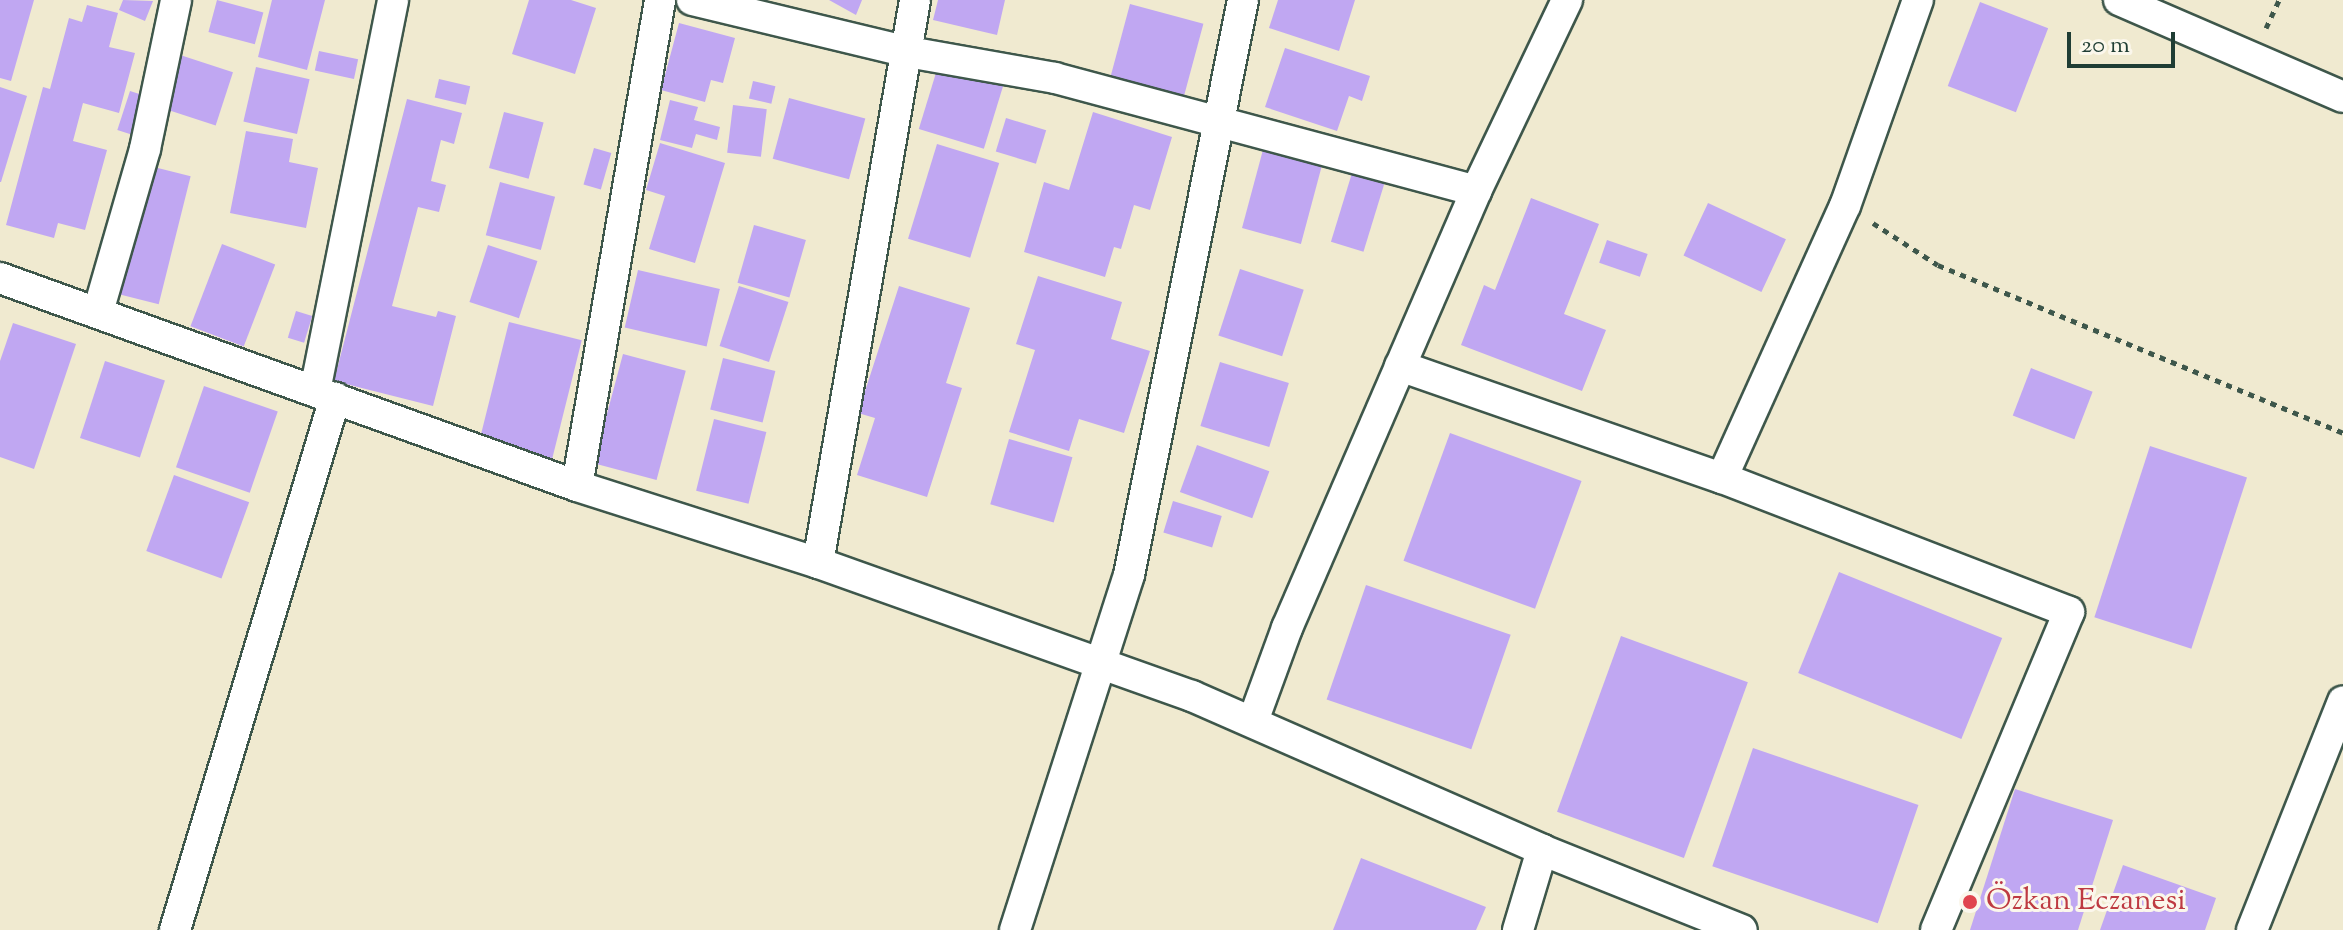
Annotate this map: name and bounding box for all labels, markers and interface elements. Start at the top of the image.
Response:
scale bar [2071,16,2179,66]
text: 20 m [2081,29,2130,63]
place label: Özkan Eczanesi [1986,884,2186,920]
marker: Özkan Eczanesi [1961,893,1979,911]

